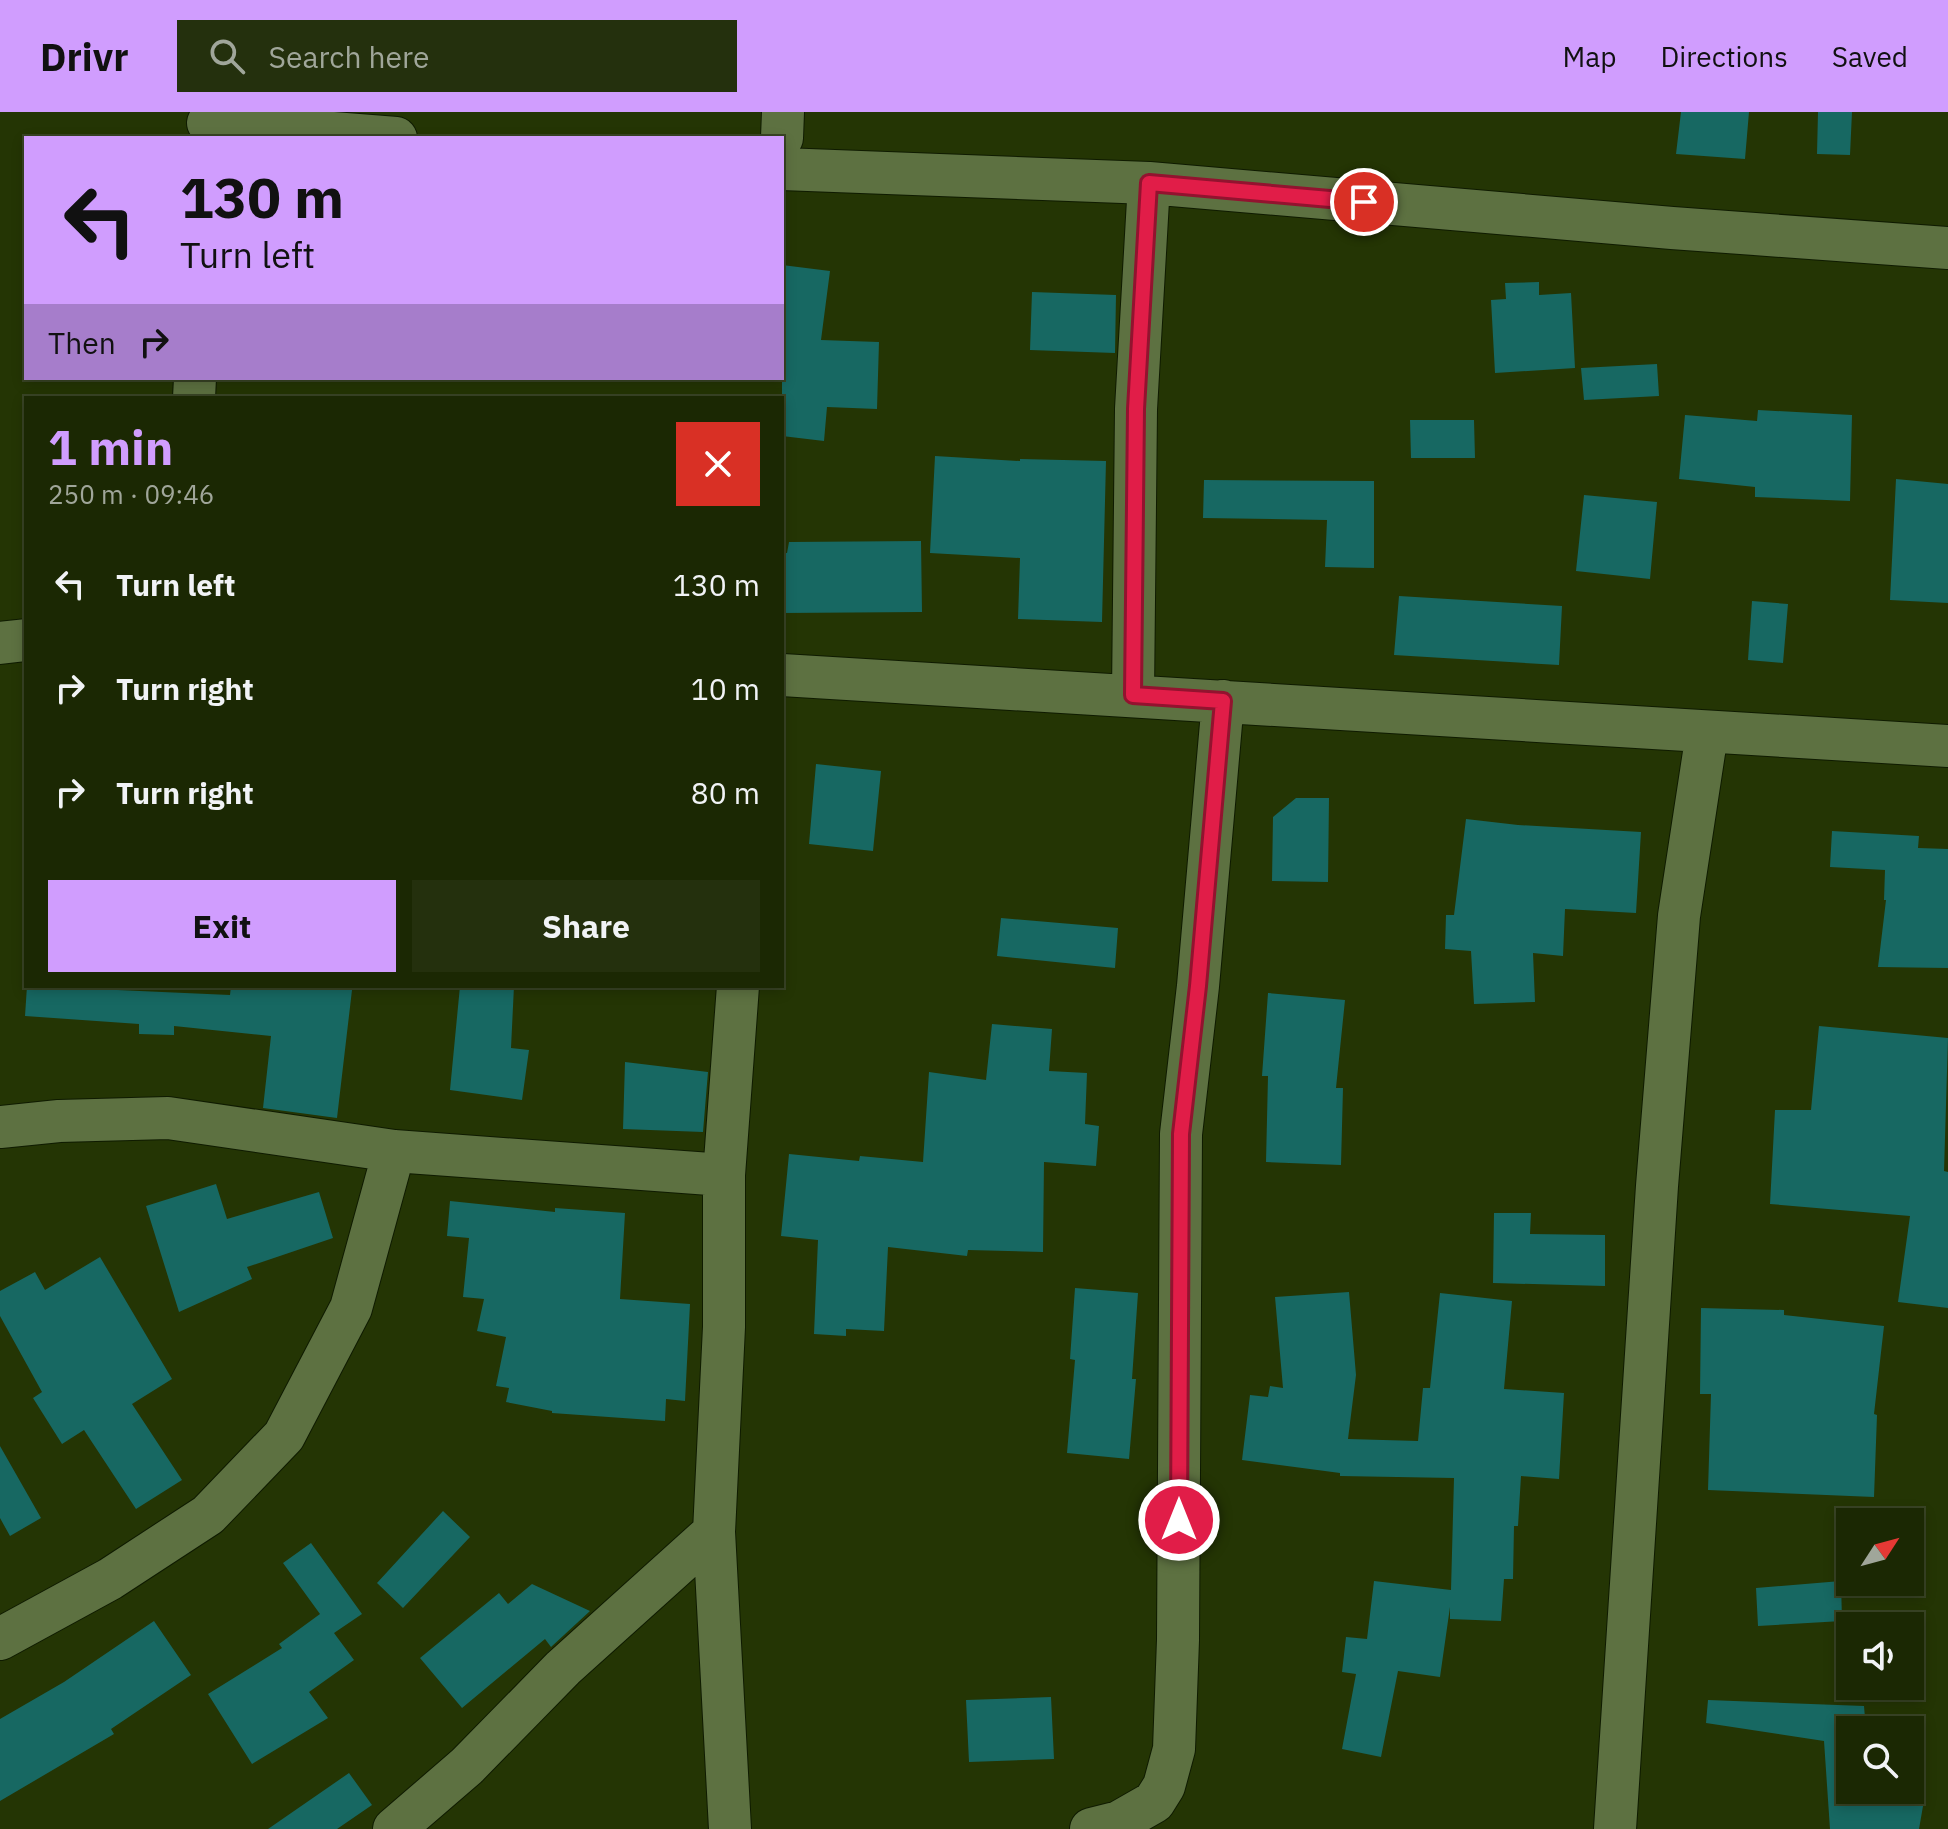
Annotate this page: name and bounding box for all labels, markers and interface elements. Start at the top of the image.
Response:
search box [177,20,737,92]
text: Drivr [40,32,129,81]
icon: search [205,34,249,78]
text: Search here [269,37,429,76]
text: Map [1562,38,1616,75]
text: Directions [1660,38,1788,75]
text: Saved [1832,38,1908,75]
text: 130 m [180,161,344,233]
icon: left [48,168,152,272]
pin [1330,168,1398,236]
icon: arrive [1342,180,1386,224]
text: Turn left [180,231,315,278]
icon: right [132,320,176,364]
text: Then [48,323,116,362]
text: 1 min [48,416,173,478]
button: close [676,422,760,506]
text: 250 m · 09:46 [48,477,214,511]
icon: left [48,562,92,606]
text: Turn left [116,565,235,604]
text: 130 m [673,565,760,604]
icon: right [48,666,92,710]
text: Turn right [116,669,254,708]
text: 10 m [691,669,760,708]
icon: right [48,770,92,814]
text: Turn right [116,773,254,812]
text: 80 m [691,773,760,812]
button: Exit [48,880,396,972]
button: Share [412,880,760,972]
position arrow [1137,1478,1221,1562]
north arrow [1836,1508,1924,1596]
map controls [1836,1508,1924,1804]
button: sound [1836,1612,1924,1700]
button: search [1836,1716,1924,1804]

